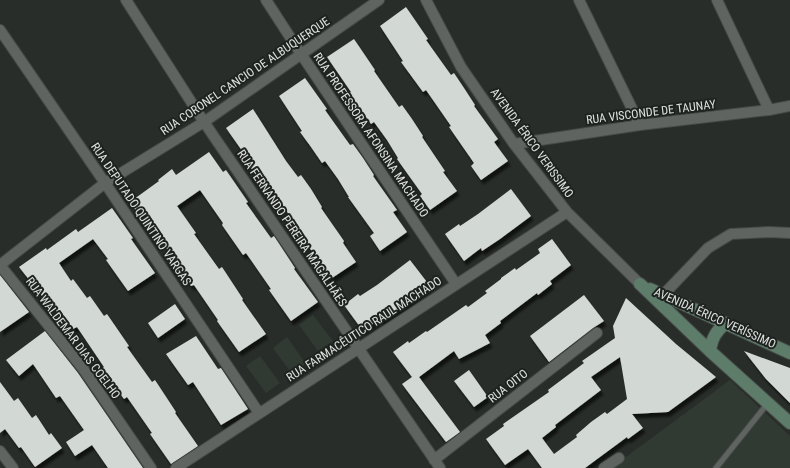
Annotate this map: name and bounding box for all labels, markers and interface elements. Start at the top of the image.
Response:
street label: RUA CORONEL CANCIO DE ALBUQUERQUE [158,14,332,138]
street label: RUA PROFESSORA AFONSINA MACHADO [311,50,431,220]
street label: AVENIDA ÉRICO VERISSIMO [488,85,577,200]
street label: RUA VISCONDE DE TAUNAY [585,97,717,127]
street label: RUA DEPUTADO QUINTINO VARGAS [88,140,194,288]
street label: RUA FERNANDO PEREIRA MAGALHÃES [234,146,351,309]
street label: RUA FARMACÊUTICO RAUL MACHADO [283,273,444,384]
street label: RUA WALDEMAR DIAS COELHO [23,275,123,401]
street label: AVENIDA ÉRICO VERÍSSIMO [652,284,778,351]
street label: RUA OITO [486,366,530,406]

